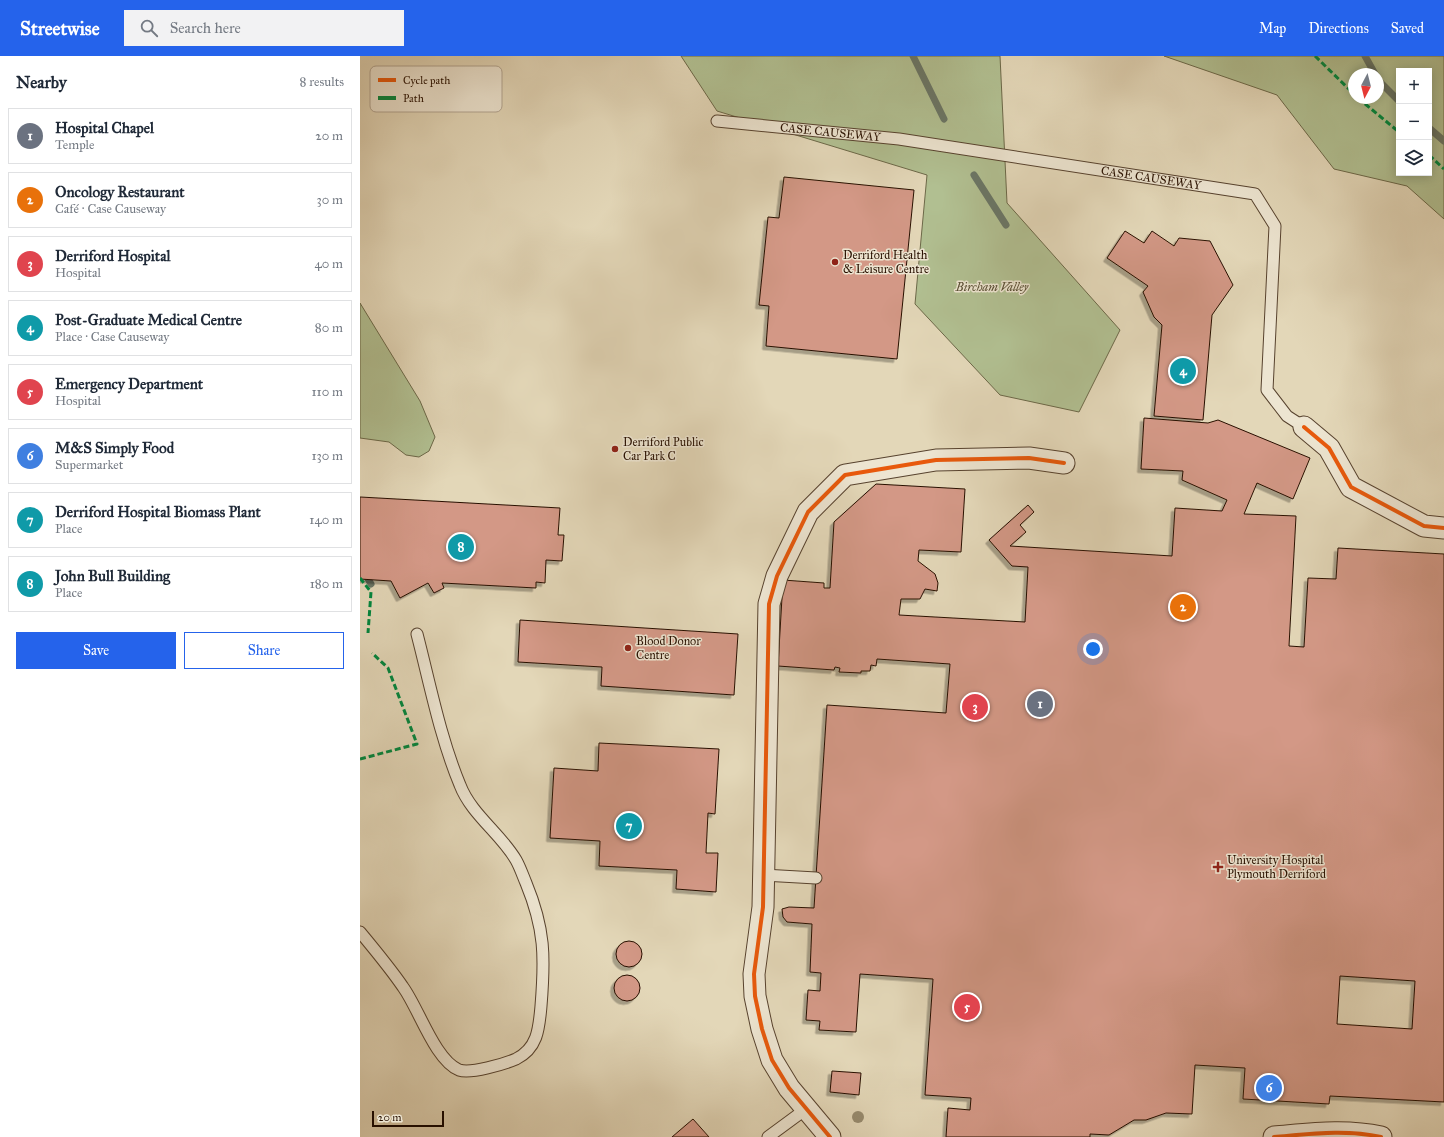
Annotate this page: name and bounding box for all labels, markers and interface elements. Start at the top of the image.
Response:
search box [124,10,404,46]
text: Streetwise [20,17,100,40]
icon: search [138,17,160,39]
text: Search here [170,19,241,37]
text: Map [1259,20,1286,37]
text: Directions [1308,20,1369,37]
text: Saved [1391,20,1424,37]
legend [370,66,502,112]
north arrow [1348,68,1384,104]
map controls [1396,68,1432,176]
button: + [1396,68,1432,104]
text: Nearby [16,72,67,93]
text: 8 results [300,74,344,90]
text: Cycle path [403,74,450,87]
text: Path [403,92,424,105]
button: − [1396,104,1432,140]
text: Hospital Chapel [55,119,154,137]
street label: CASE CAUSEWAY [779,120,882,144]
text: 1 [27,128,33,144]
text: 20 m [315,128,343,144]
text: Temple [55,137,95,153]
button: layers [1396,140,1432,176]
street label: CASE CAUSEWAY [1100,163,1203,193]
text: Oncology Restaurant [55,183,185,201]
text: 2 [27,192,33,208]
text: 30 m [317,192,343,208]
text: Café · Case Causeway [55,201,166,217]
text: Derriford Hospital [55,247,171,265]
place label: Derriford Health & Leisure Centre [843,248,929,276]
text: 3 [27,256,33,272]
text: 40 m [314,256,343,272]
marker: Derriford Health & Leisure Centre [830,257,840,267]
text: Hospital [55,265,101,281]
park label: Bircham Valley [955,280,1029,294]
text: Post-Graduate Medical Centre [55,311,242,329]
text: 4 [26,320,34,336]
text: 80 m [315,320,343,336]
text: Place · Case Causeway [55,329,169,345]
pin: 4 [1170,356,1196,386]
text: Emergency Department [55,375,203,393]
text: 5 [27,384,33,400]
text: 110 m [311,384,343,400]
text: Hospital [55,393,101,409]
place label: Derriford Public Car Park C [623,435,703,463]
text: M&S Simply Food [55,439,174,457]
marker: Derriford Public Car Park C [610,444,620,454]
text: 6 [27,448,33,464]
text: 130 m [311,448,343,464]
text: Supermarket [55,457,123,473]
text: Derriford Hospital Biomass Plant [55,503,261,521]
text: 7 [27,512,33,528]
text: 140 m [309,512,343,528]
text: Place [55,521,82,537]
pin: 8 [448,532,474,562]
text: John Bull Building [55,567,170,585]
text: 8 [27,576,33,592]
text: 180 m [310,576,343,592]
text: Place [55,585,82,601]
pin: 2 [1170,592,1196,622]
button: Save [16,632,176,669]
button: Share [184,632,344,669]
place label: Blood Donor Centre [636,634,701,662]
your location [1083,639,1103,659]
marker: Blood Donor Centre [623,643,633,653]
pin: 1 [1027,689,1053,719]
pin: 3 [962,692,988,722]
pin: 7 [616,811,642,841]
place label: University Hospital Plymouth Derriford [1227,853,1326,881]
marker: University Hospital Plymouth Derriford [1212,861,1224,873]
pin: 5 [954,992,980,1022]
pin: 6 [1256,1073,1282,1103]
scale bar [372,1109,444,1128]
text: 20 m [378,1111,401,1124]

